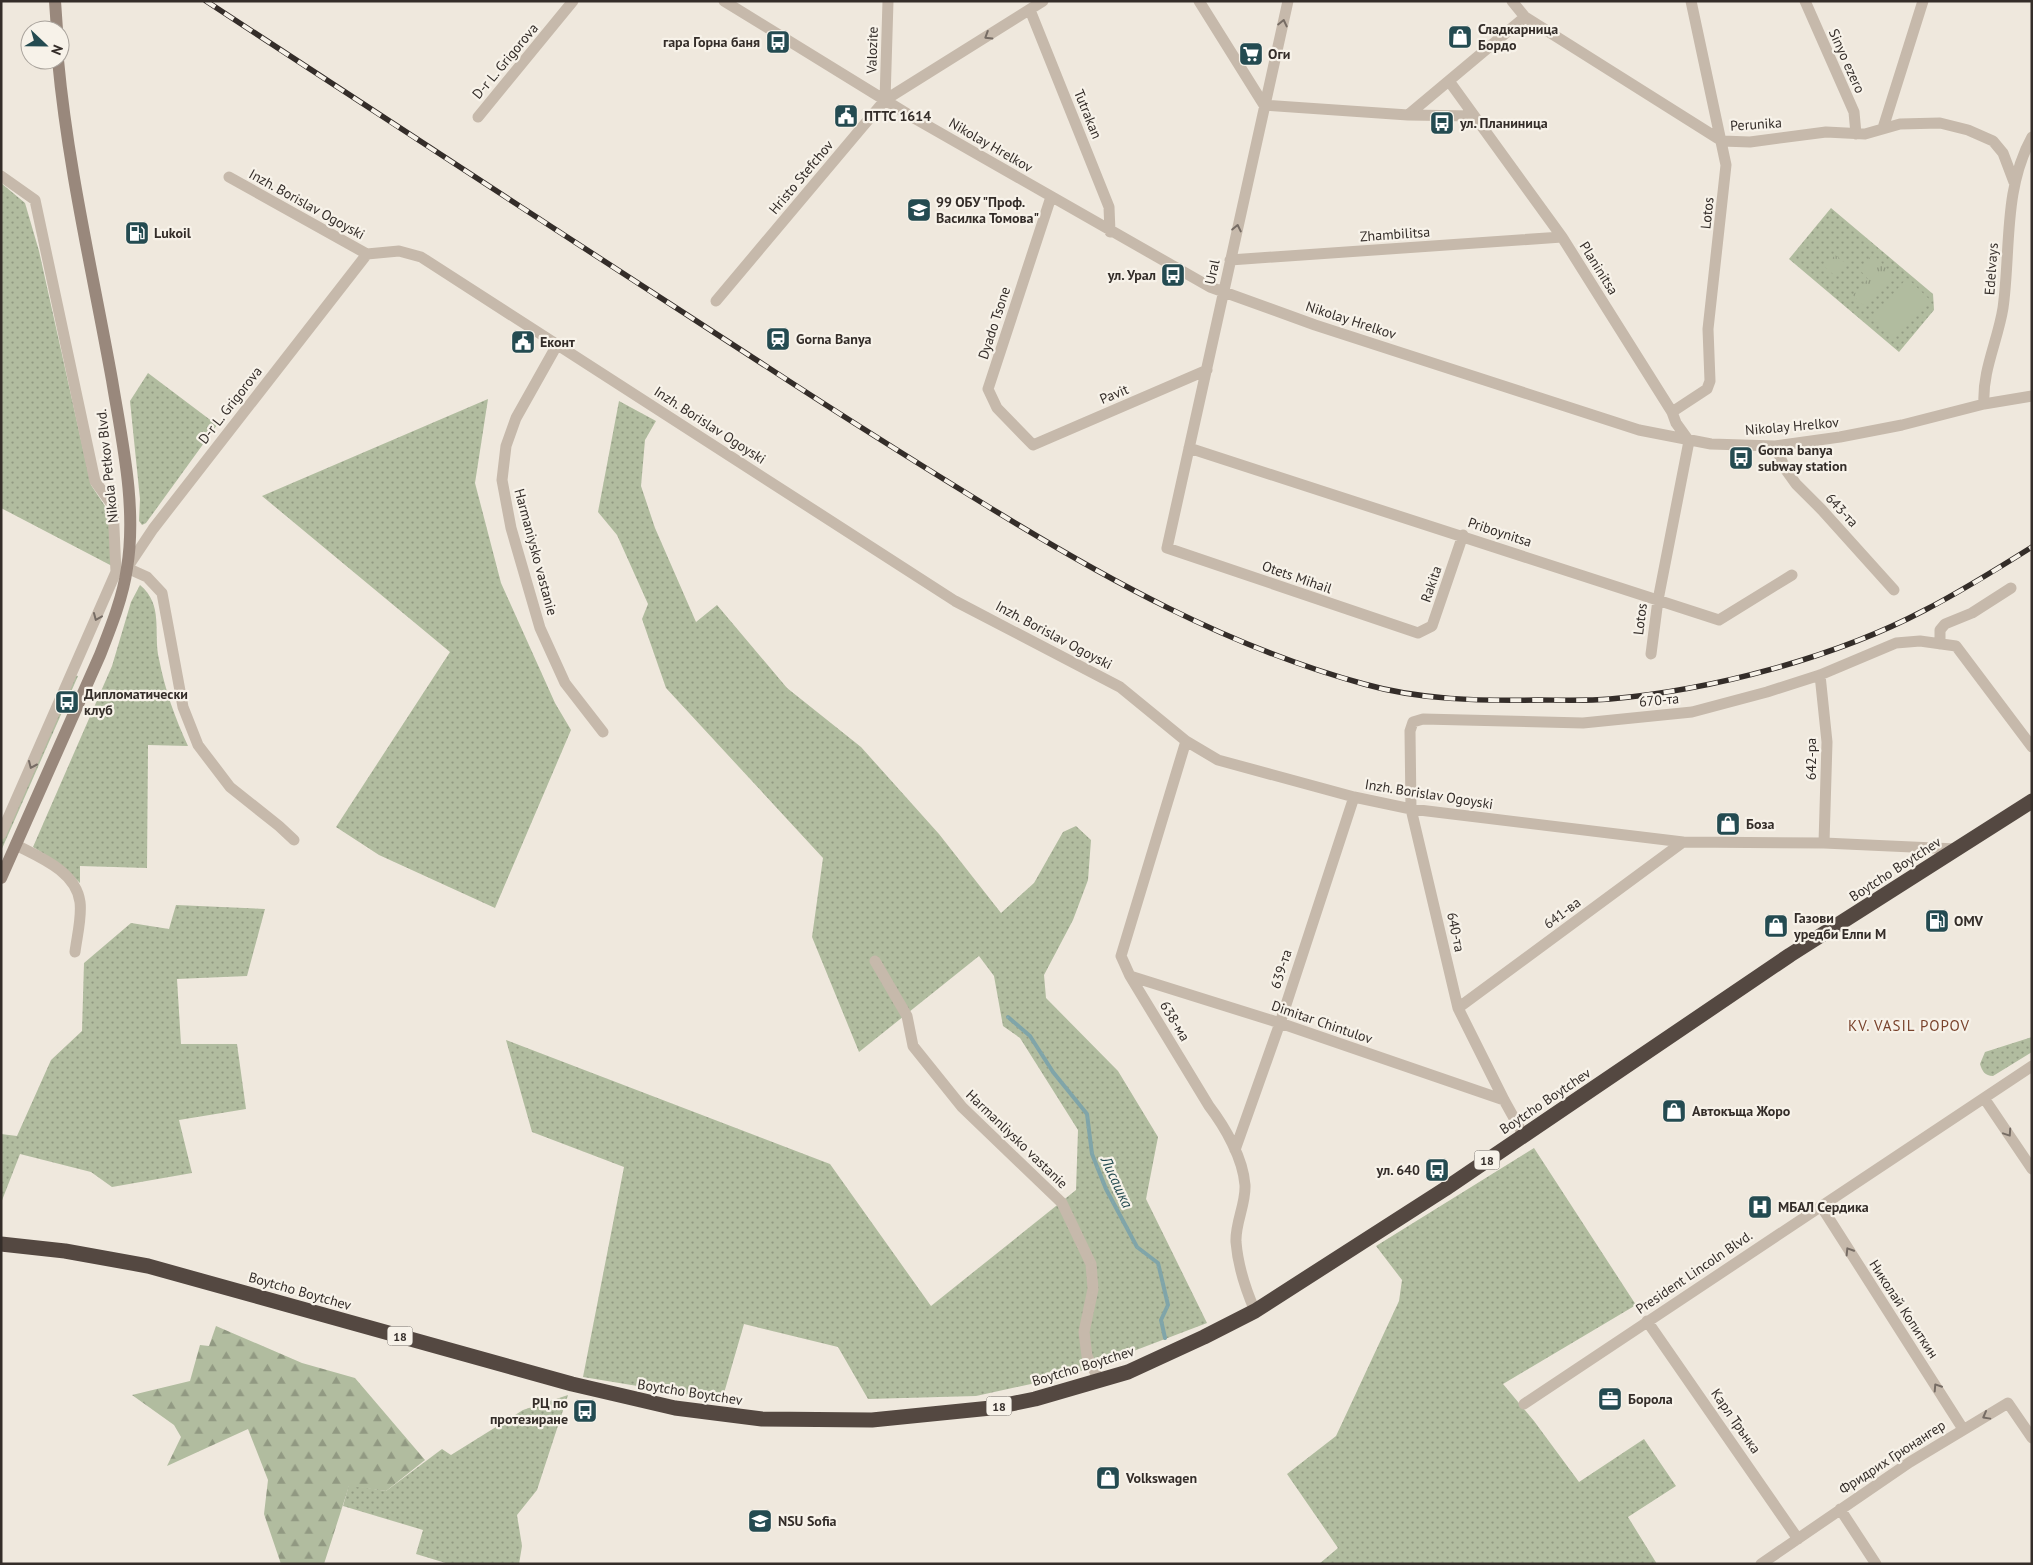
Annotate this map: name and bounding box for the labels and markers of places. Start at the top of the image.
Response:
place label: Сладкарница Бордо [1478,20,1558,54]
shop icon: Сладкарница Бордо [1447,24,1473,50]
bus stop icon: гара Горна баня [765,29,791,55]
place label: гара Горна баня [663,33,760,51]
supermarket icon: Оги [1238,41,1264,67]
place label: Оги [1268,45,1290,63]
public building icon: ПТТС 1614 [833,103,859,129]
place label: ПТТС 1614 [864,107,931,125]
bus stop icon: ул. Планиница [1429,110,1455,136]
place label: ул. Планиница [1459,114,1548,132]
place label: 99 ОБУ "Проф. Василка Томова" [936,193,1039,227]
school or university icon: 99 ОБУ "Проф. Василка Томова" [906,197,932,223]
fuel station icon: Lukoil [124,220,150,246]
place label: Lukoil [154,224,192,242]
bus stop icon: ул. Урал [1160,262,1186,288]
place label: ул. Урал [1107,266,1156,284]
station icon: Gorna Banya [765,326,791,352]
public building icon: Еконт [510,329,536,355]
place label: Gorna Banya [796,330,872,348]
place label: Еконт [540,333,575,351]
place label: Gorna banya subway station [1758,441,1847,475]
bus stop icon: Gorna banya subway station [1728,445,1754,471]
place label: Дипломатически клуб [84,685,188,719]
bus stop icon: Дипломатически клуб [54,689,80,715]
shop icon: Боза [1715,811,1741,837]
place label: Боза [1746,815,1775,833]
fuel station icon: OMV [1924,908,1950,934]
place label: Газови уредби Елпи М [1793,909,1886,943]
place label: OMV [1954,912,1984,930]
shop icon: Газови уредби Елпи М [1763,913,1789,939]
shop icon: Автокъща Жоро [1661,1098,1687,1124]
place label: Автокъща Жоро [1692,1102,1791,1120]
bus stop icon: ул. 640 [1424,1157,1450,1183]
place label: ул. 640 [1376,1161,1420,1179]
hospital icon: МБАЛ Сердика [1747,1194,1773,1220]
place label: МБАЛ Сердика [1778,1198,1869,1216]
office icon: Борола [1597,1386,1623,1412]
place label: Борола [1628,1390,1673,1408]
place label: РЦ по протезиране [490,1394,568,1428]
bus stop icon: РЦ по протезиране [572,1398,598,1424]
shop icon: Volkswagen [1095,1465,1121,1491]
place label: Volkswagen [1125,1469,1197,1487]
school or university icon: NSU Sofia [747,1508,773,1534]
place label: NSU Sofia [778,1512,837,1530]

